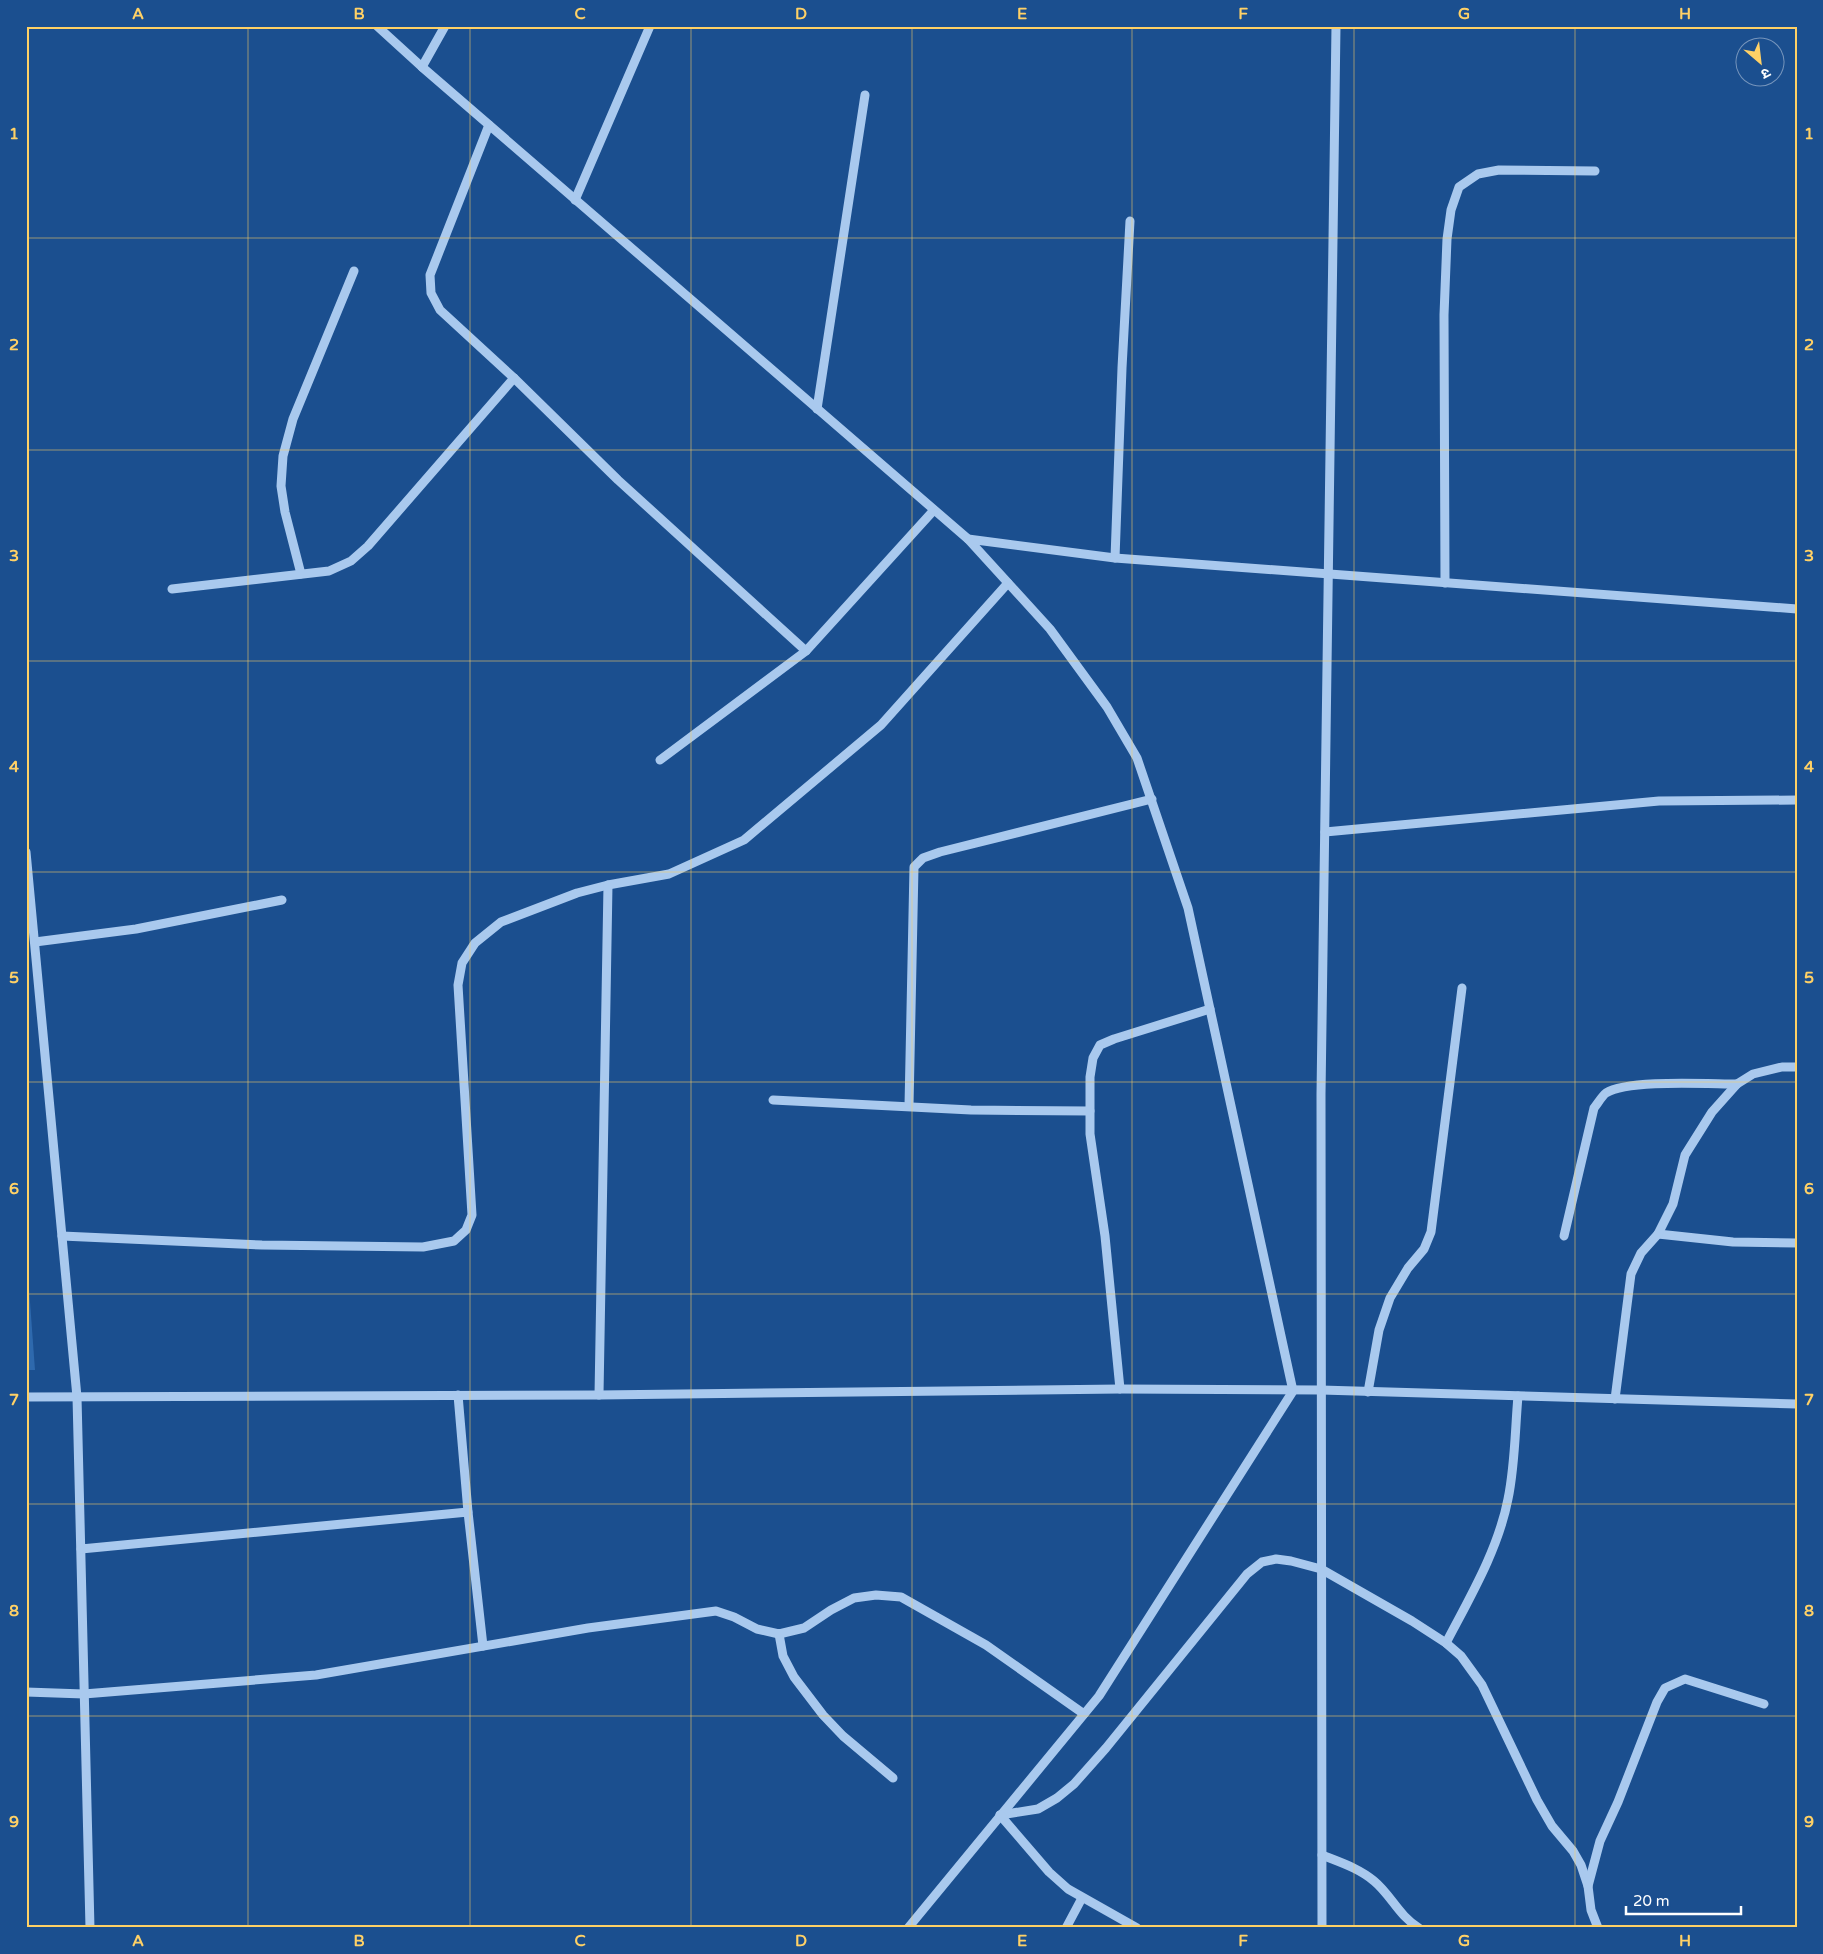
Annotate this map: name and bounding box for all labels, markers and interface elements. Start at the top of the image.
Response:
text: A [132,4,144,24]
text: B [353,4,365,24]
text: C [574,4,586,24]
text: D [795,4,807,24]
text: E [1017,4,1027,24]
text: F [1238,4,1248,24]
text: G [1458,4,1470,24]
text: H [1679,4,1691,24]
north arrow [1736,38,1786,88]
text: उ [1758,64,1773,83]
text: 1 [9,124,19,144]
text: 1 [1804,124,1814,144]
text: 2 [9,335,19,355]
text: 2 [1804,335,1814,355]
text: 3 [9,546,19,566]
text: 3 [1804,546,1814,566]
text: 4 [9,757,19,777]
text: 4 [1804,757,1814,777]
text: 5 [9,968,19,988]
text: 5 [1804,968,1814,988]
text: 6 [9,1179,19,1199]
text: 6 [1804,1179,1814,1199]
text: 7 [9,1390,19,1410]
text: 7 [1804,1390,1814,1410]
text: 8 [9,1601,19,1621]
text: 8 [1804,1601,1814,1621]
text: 9 [9,1812,19,1832]
text: 9 [1804,1812,1814,1832]
scale bar [1626,1884,1740,1916]
text: 20 m [1633,1892,1670,1910]
text: A [132,1931,144,1951]
text: B [353,1931,365,1951]
text: C [574,1931,586,1951]
text: D [795,1931,807,1951]
text: E [1017,1931,1027,1951]
text: F [1238,1931,1248,1951]
text: G [1458,1931,1470,1951]
text: H [1679,1931,1691,1951]

